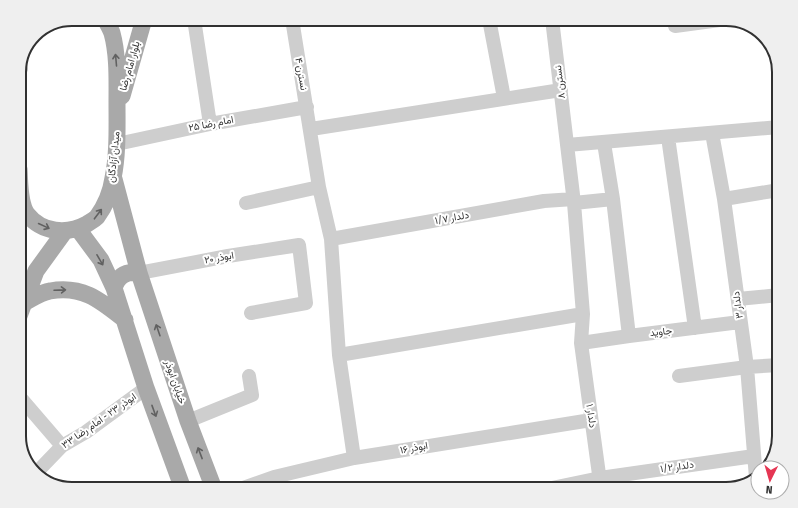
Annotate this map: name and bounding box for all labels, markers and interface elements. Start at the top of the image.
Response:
street label: بلوار امام رضا [117,40,143,92]
one-way arrow [112,54,119,67]
street label: نسترن ۴ [292,57,310,92]
street label: نسترن ۸ [552,65,568,99]
street label: امام رضا ۲۵ [187,114,235,134]
street label: میدان آزادگان [105,131,123,183]
one-way arrow [94,209,102,220]
street label: دلدار ۱/۷ [434,209,470,227]
one-way arrow [38,223,50,230]
street label: ابوذر ۲۰ [203,250,235,266]
one-way arrow [97,254,105,266]
one-way arrow [53,287,66,294]
street label: دلدار ۳ [730,290,746,319]
one-way arrow [154,323,161,336]
street label: جاوید [649,325,673,339]
street label: خیابان ابوذر [162,358,188,406]
street label: ابوذر ۲۳ - امام رضا ۳۳ [59,391,139,451]
street label: دلدار ۱ [583,403,599,429]
one-way arrow [151,404,159,416]
street label: ابوذر ۱۶ [399,440,429,456]
one-way arrow [196,447,204,459]
street label: دلدار ۱/۲ [659,459,695,475]
north arrow [750,460,790,500]
text: N [765,483,773,496]

